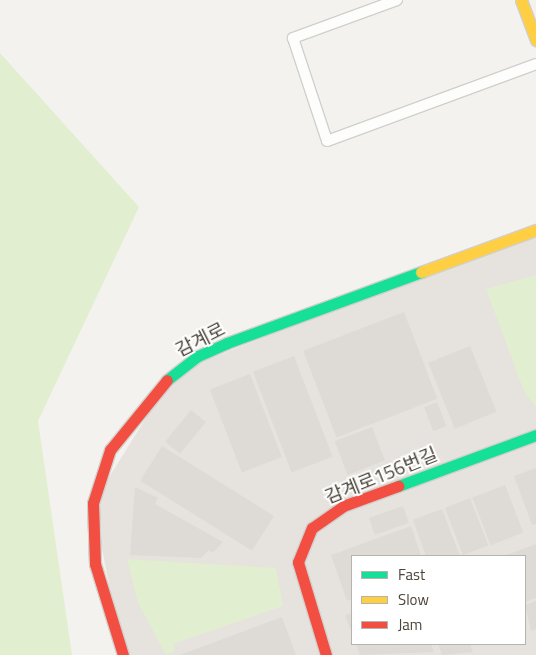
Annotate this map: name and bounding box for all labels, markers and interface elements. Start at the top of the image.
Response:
street label: 감계로 [171,317,229,361]
street label: 감계로156번길 [321,442,441,508]
legend [351,555,526,645]
text: Fast [398,563,425,586]
text: Slow [398,588,429,611]
text: Jam [398,613,422,636]

